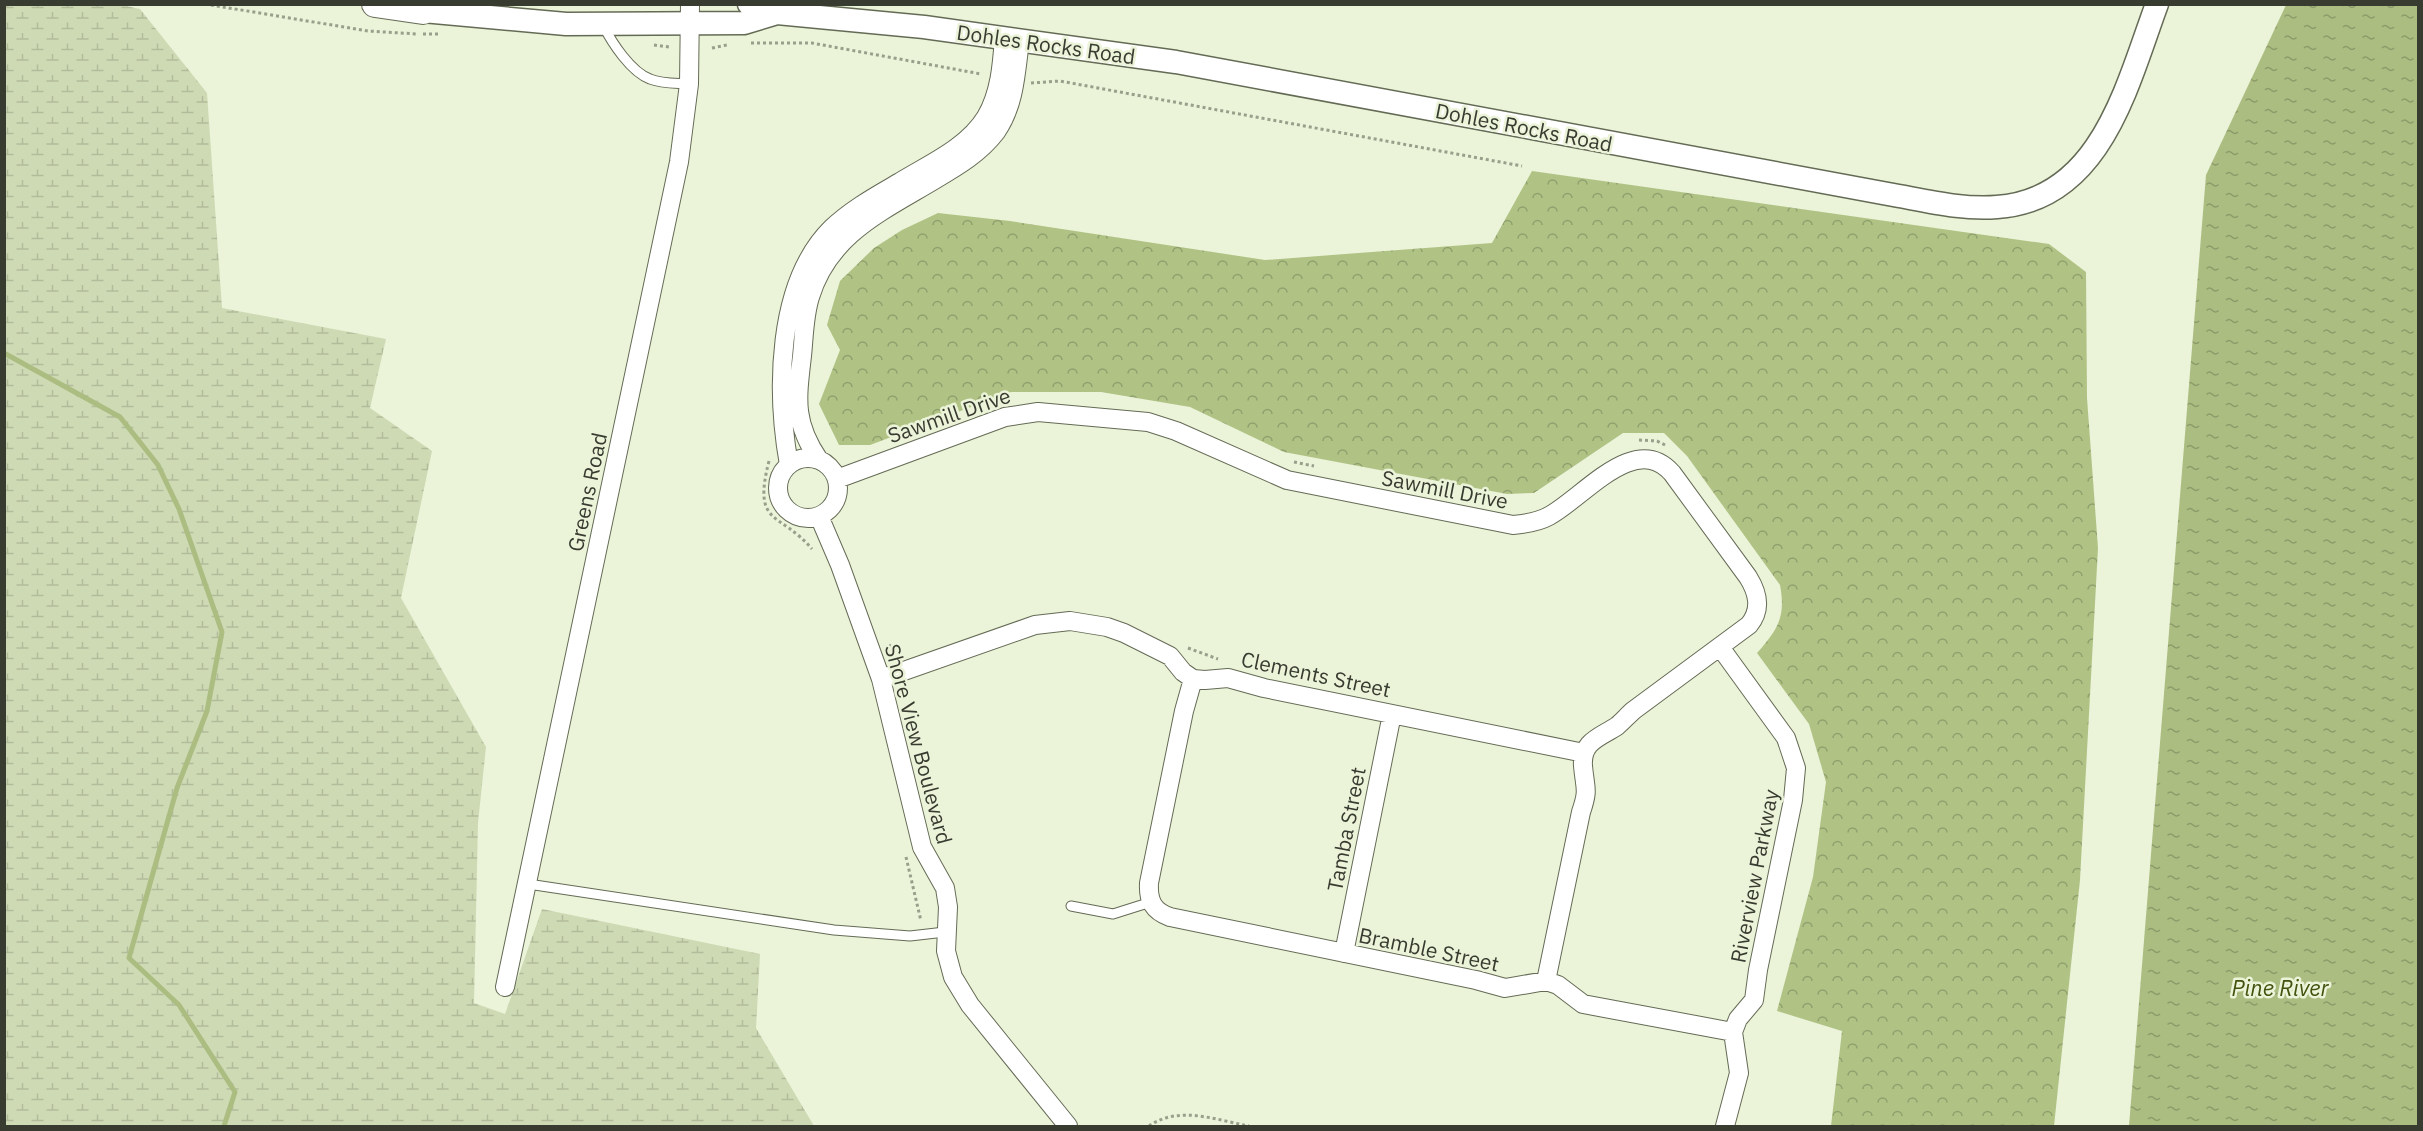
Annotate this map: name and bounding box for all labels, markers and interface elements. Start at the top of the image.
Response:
street label: Dohles Rocks Road [955,18,1137,70]
street label: Dohles Rocks Road [1433,96,1615,158]
street label: Sawmill Drive [884,381,1014,449]
street label: Greens Road [561,430,613,554]
street label: Sawmill Drive [1379,463,1511,515]
street label: Shore View Boulevard [879,641,959,847]
street label: Clements Street [1239,644,1393,704]
street label: Tamba Street [1320,764,1372,894]
street label: Riverview Parkway [1723,786,1785,965]
street label: Bramble Street [1356,920,1502,978]
water label: Pine River [2232,973,2329,1002]

